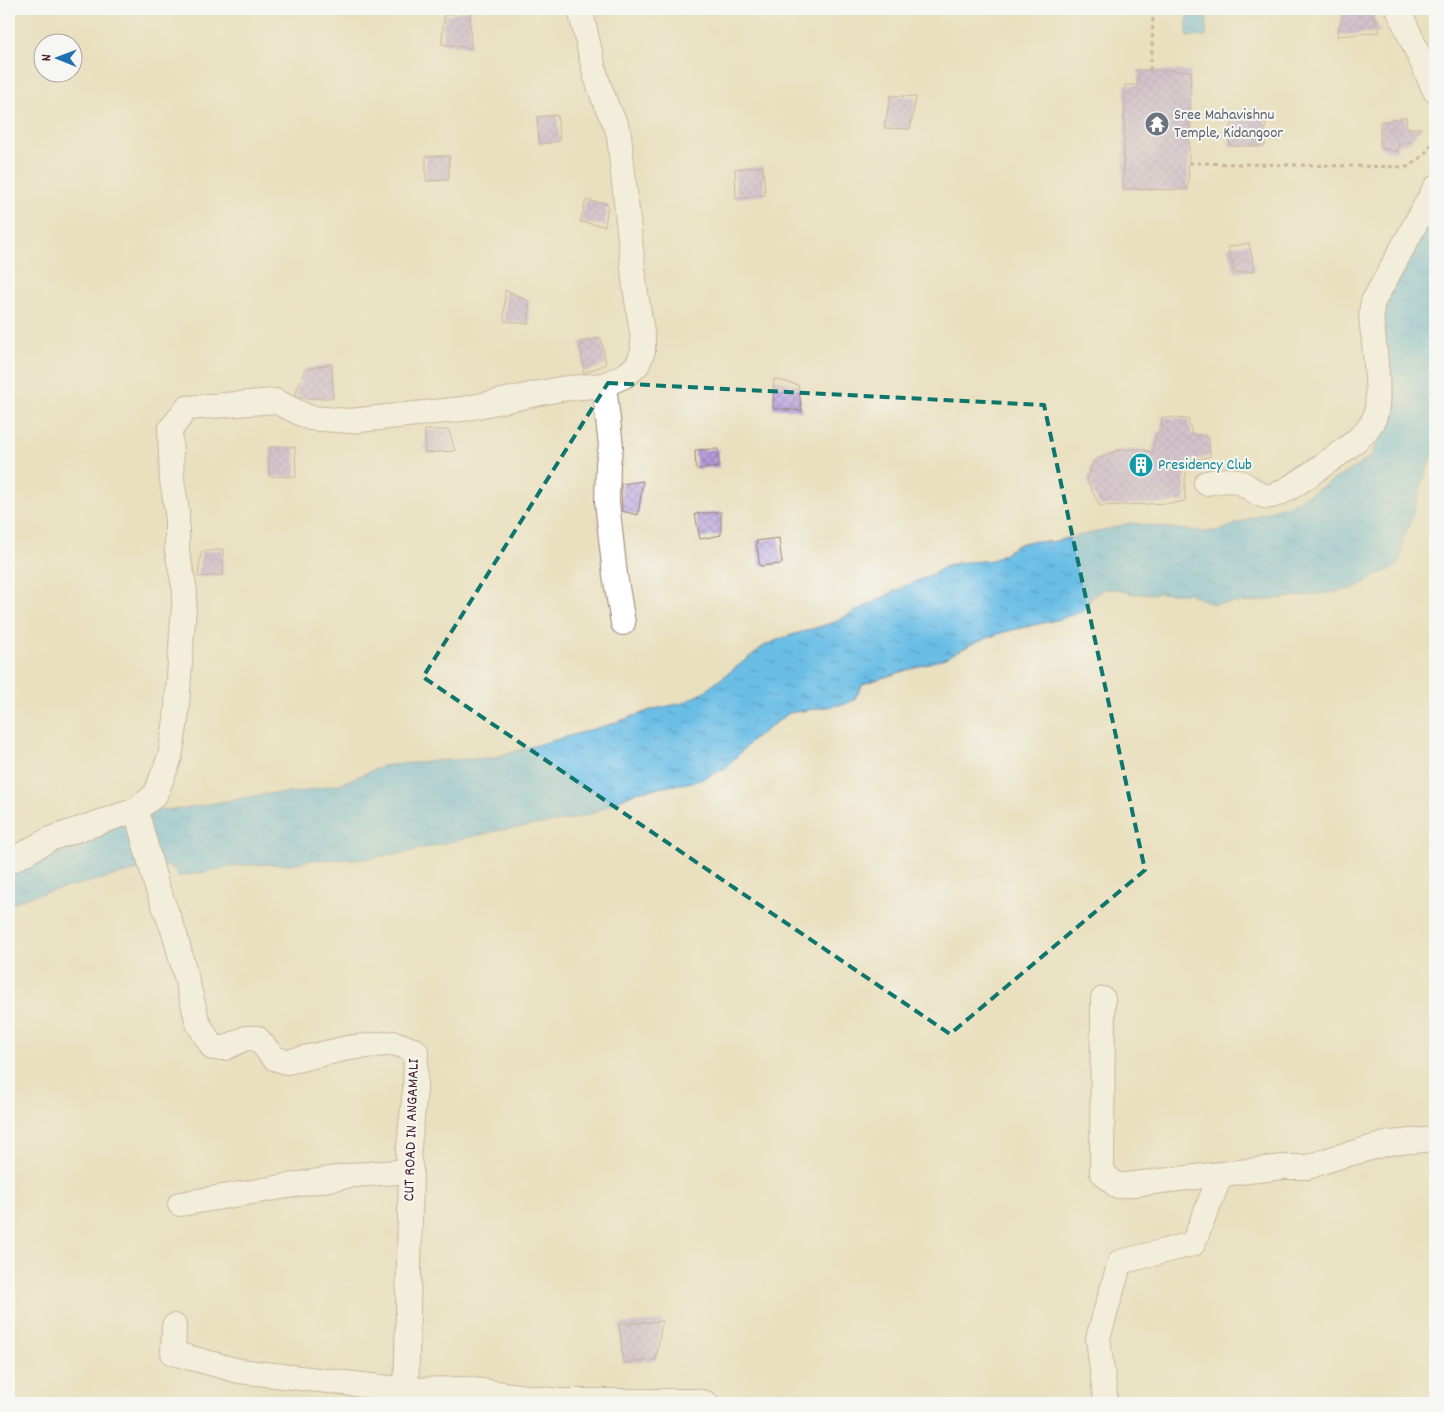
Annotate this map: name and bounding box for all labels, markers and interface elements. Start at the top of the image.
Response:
north arrow [32,32,82,82]
text: N [37,54,57,61]
place label: Sree Mahavishnu Temple, Kidangoor [1174,104,1283,145]
temple icon: Sree Mahavishnu Temple, Kidangoor [1144,111,1170,137]
building icon: Presidency Club [1128,452,1154,478]
place label: Presidency Club [1158,454,1252,477]
street label: CUT ROAD IN ANGAMALI [398,1058,426,1202]

